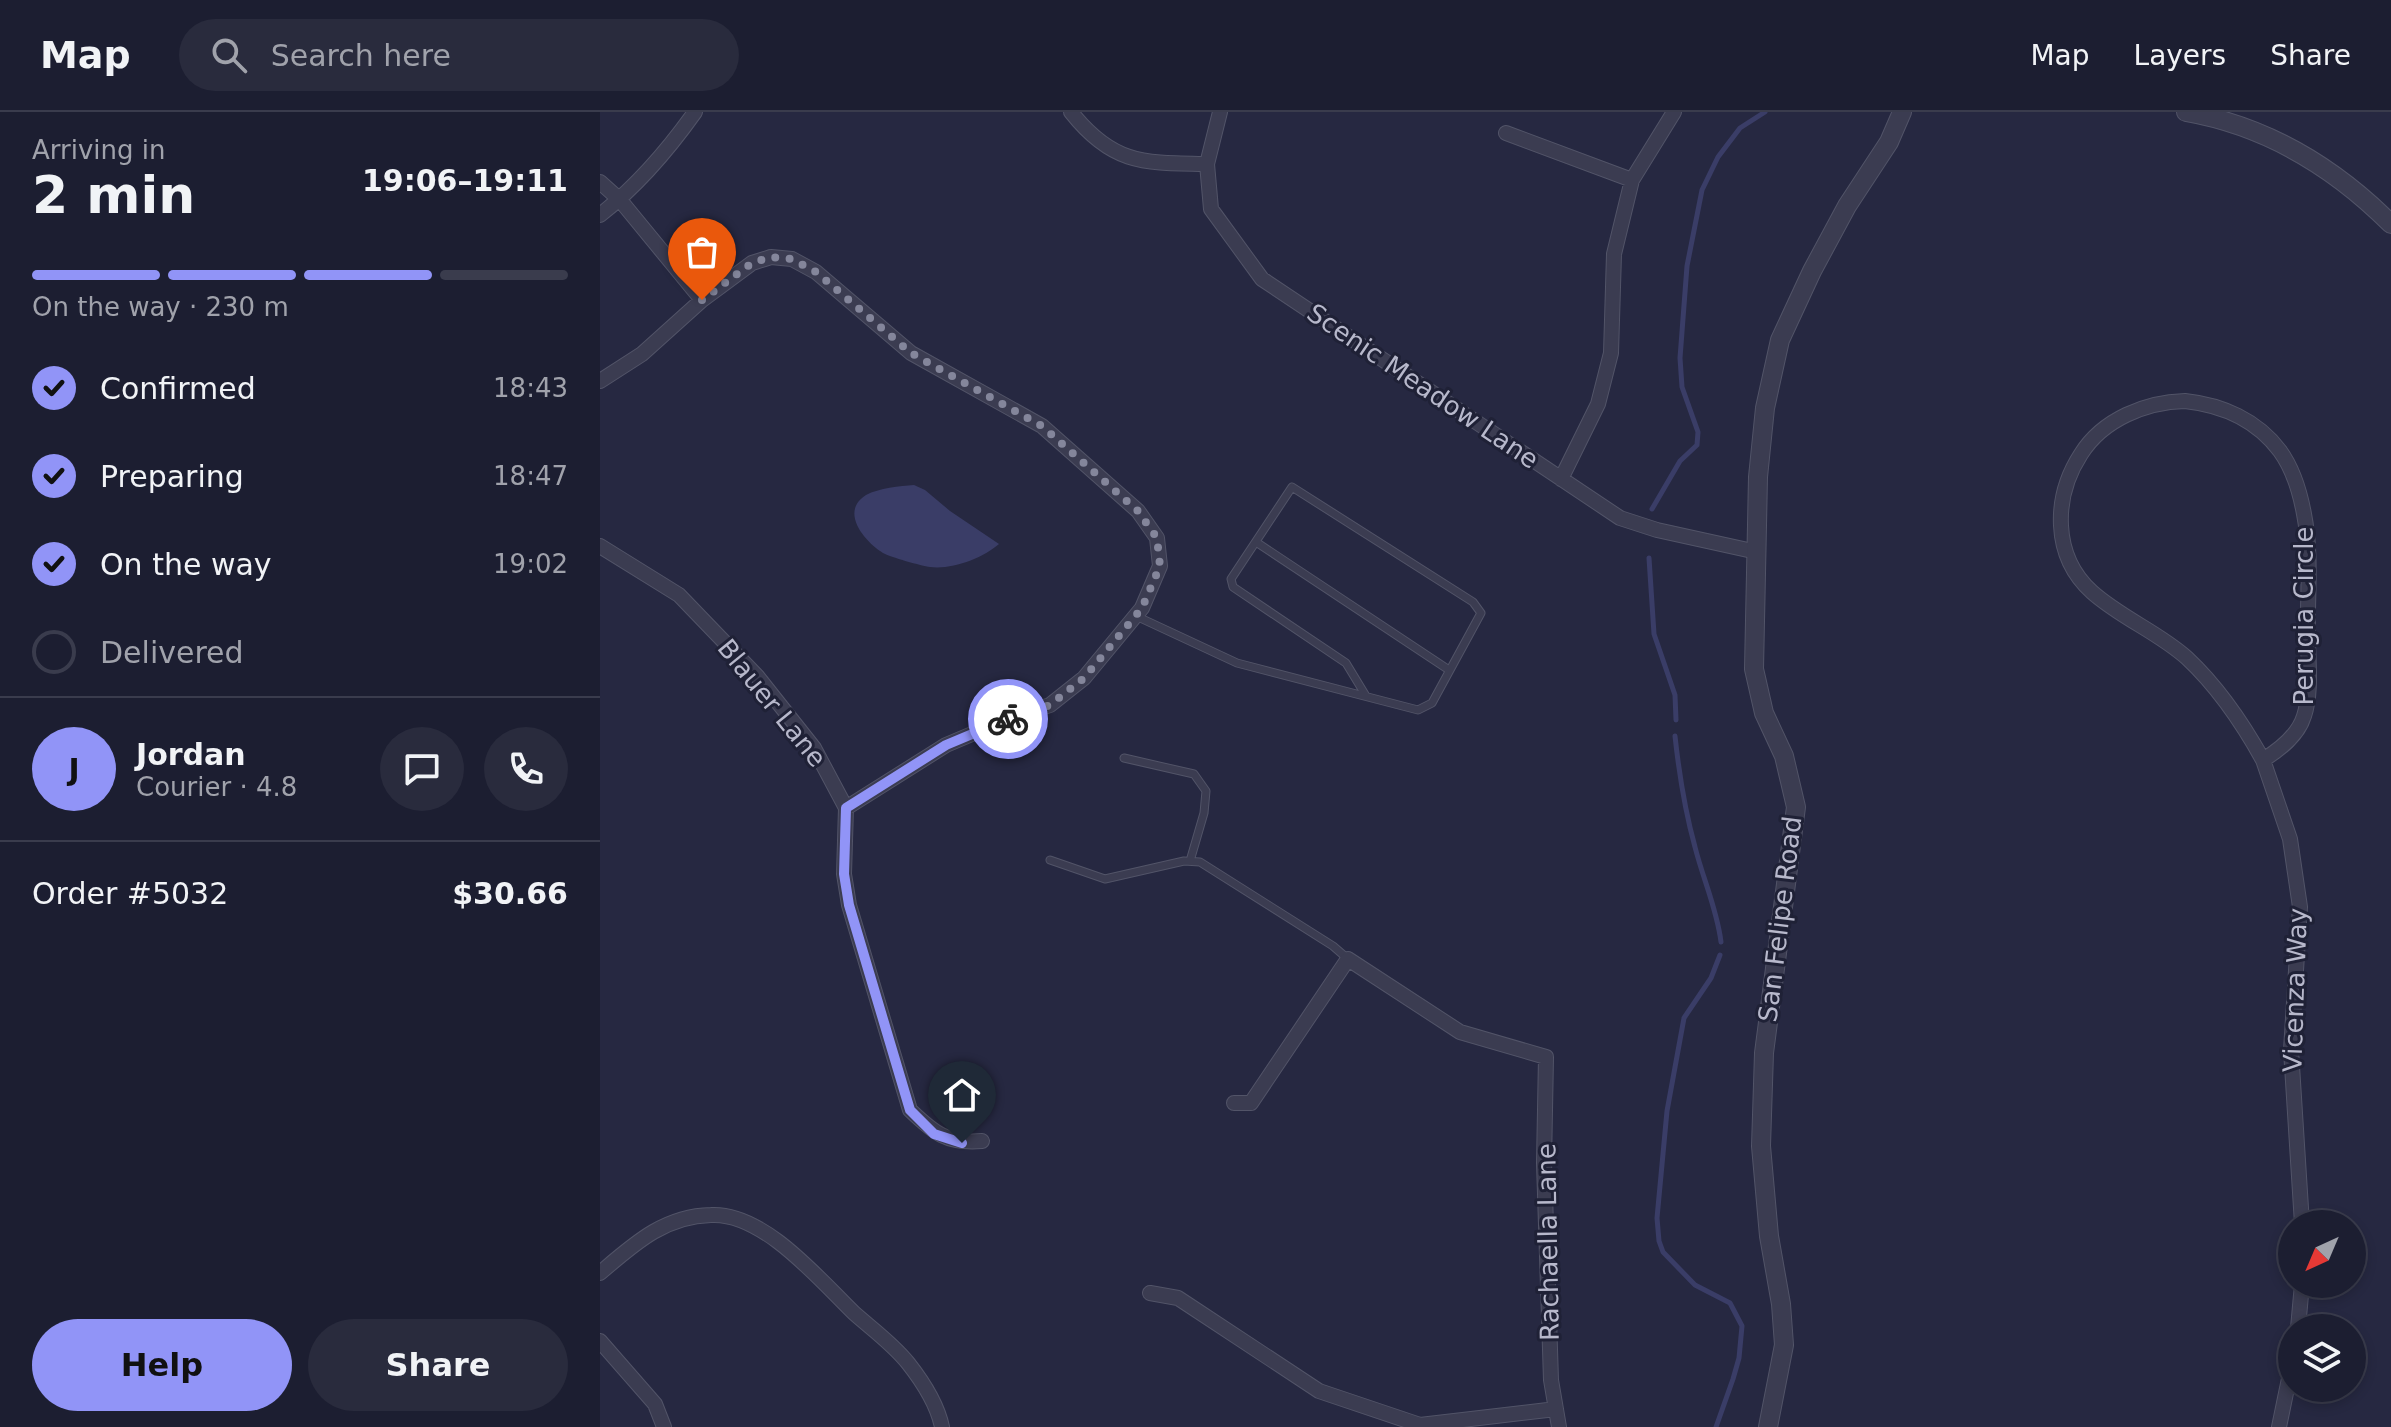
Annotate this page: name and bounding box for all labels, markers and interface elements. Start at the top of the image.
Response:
search box [179,19,739,91]
text: Map [40,33,131,77]
icon: search [207,33,251,77]
text: Search here [271,38,451,73]
text: Map [2030,39,2090,72]
text: Layers [2134,39,2226,72]
text: Share [2270,39,2351,72]
text: Arriving in [32,135,166,165]
text: 19:06–19:11 [362,163,568,198]
text: 2 min [32,165,195,225]
pin [668,218,736,300]
icon: bag [680,230,724,274]
text: On the way · 230 m [32,292,289,322]
street label: Scenic Meadow Lane [1302,297,1544,475]
icon: check [32,366,76,410]
text: Confirmed [100,371,256,406]
text: 18:43 [493,373,568,403]
icon: check [32,454,76,498]
text: Preparing [100,459,244,494]
text: 18:47 [493,461,568,491]
street label: Perugia Circle [2289,527,2319,705]
icon: check [32,542,76,586]
text: On the way [100,547,272,582]
text: 19:02 [493,549,568,579]
street label: Blauer Lane [711,633,833,773]
text: Delivered [100,635,244,670]
courier [968,679,1048,759]
icon: bike [986,697,1030,741]
button: chat [380,727,464,811]
button: phone [484,727,568,811]
text: Jordan [136,737,246,772]
text: J [68,752,80,787]
text: Courier · 4.8 [136,772,297,802]
street label: San Felipe Road [1752,814,1808,1024]
text: Order #5032 [32,876,228,911]
text: $30.66 [452,876,568,911]
street label: Vicenza Way [2277,907,2313,1073]
pin [928,1061,996,1143]
icon: home [940,1073,984,1117]
street label: Rachaella Lane [1531,1143,1565,1341]
north arrow [2278,1210,2366,1298]
map controls [2278,1210,2366,1402]
button: layers [2278,1314,2366,1402]
button: Help [32,1319,292,1411]
button: Share [308,1319,568,1411]

